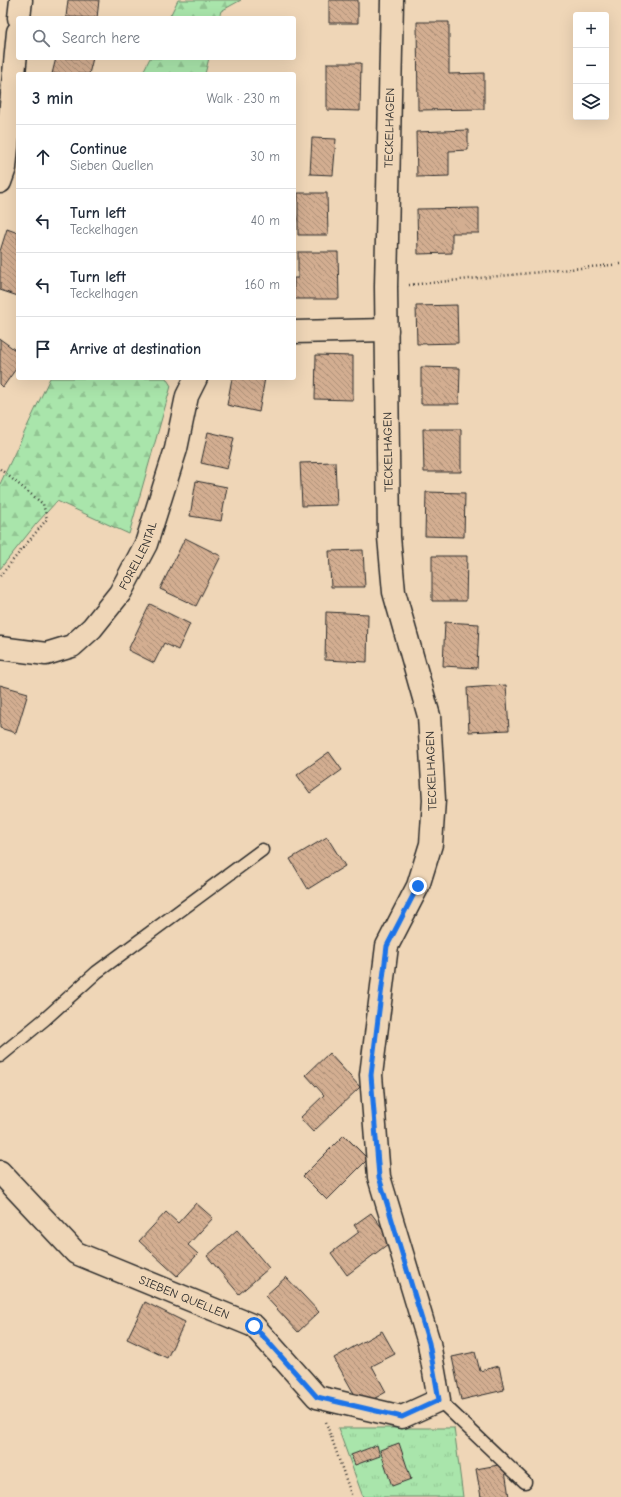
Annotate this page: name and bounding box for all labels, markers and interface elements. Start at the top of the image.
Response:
map controls [573,12,609,120]
button: + [573,12,609,48]
search box [16,16,296,60]
icon: search [30,27,52,49]
text: Search here [62,29,140,47]
button: − [573,48,609,84]
button: layers [573,84,609,120]
street label: TECKELHAGEN [381,88,397,168]
text: 3 min [32,89,73,108]
text: Walk · 230 m [206,91,280,106]
text: Continue [70,140,127,158]
icon: ahead [32,146,54,168]
text: 30 m [250,149,280,164]
text: Sieben Quellen [70,158,153,173]
text: Turn left [70,204,126,222]
icon: left [32,210,54,232]
text: 40 m [251,213,280,228]
text: Teckelhagen [70,222,138,237]
text: Turn left [70,268,126,286]
icon: left [32,274,54,296]
text: 160 m [245,277,280,292]
text: Teckelhagen [70,286,138,301]
icon: arrive [32,338,54,360]
text: Arrive at destination [70,340,201,358]
street label: TECKELHAGEN [380,412,396,492]
street label: FORELLENTAL [116,520,160,592]
street label: TECKELHAGEN [423,731,439,811]
route end [409,877,427,895]
street label: SIEBEN QUELLEN [137,1273,231,1322]
route start [245,1317,263,1335]

